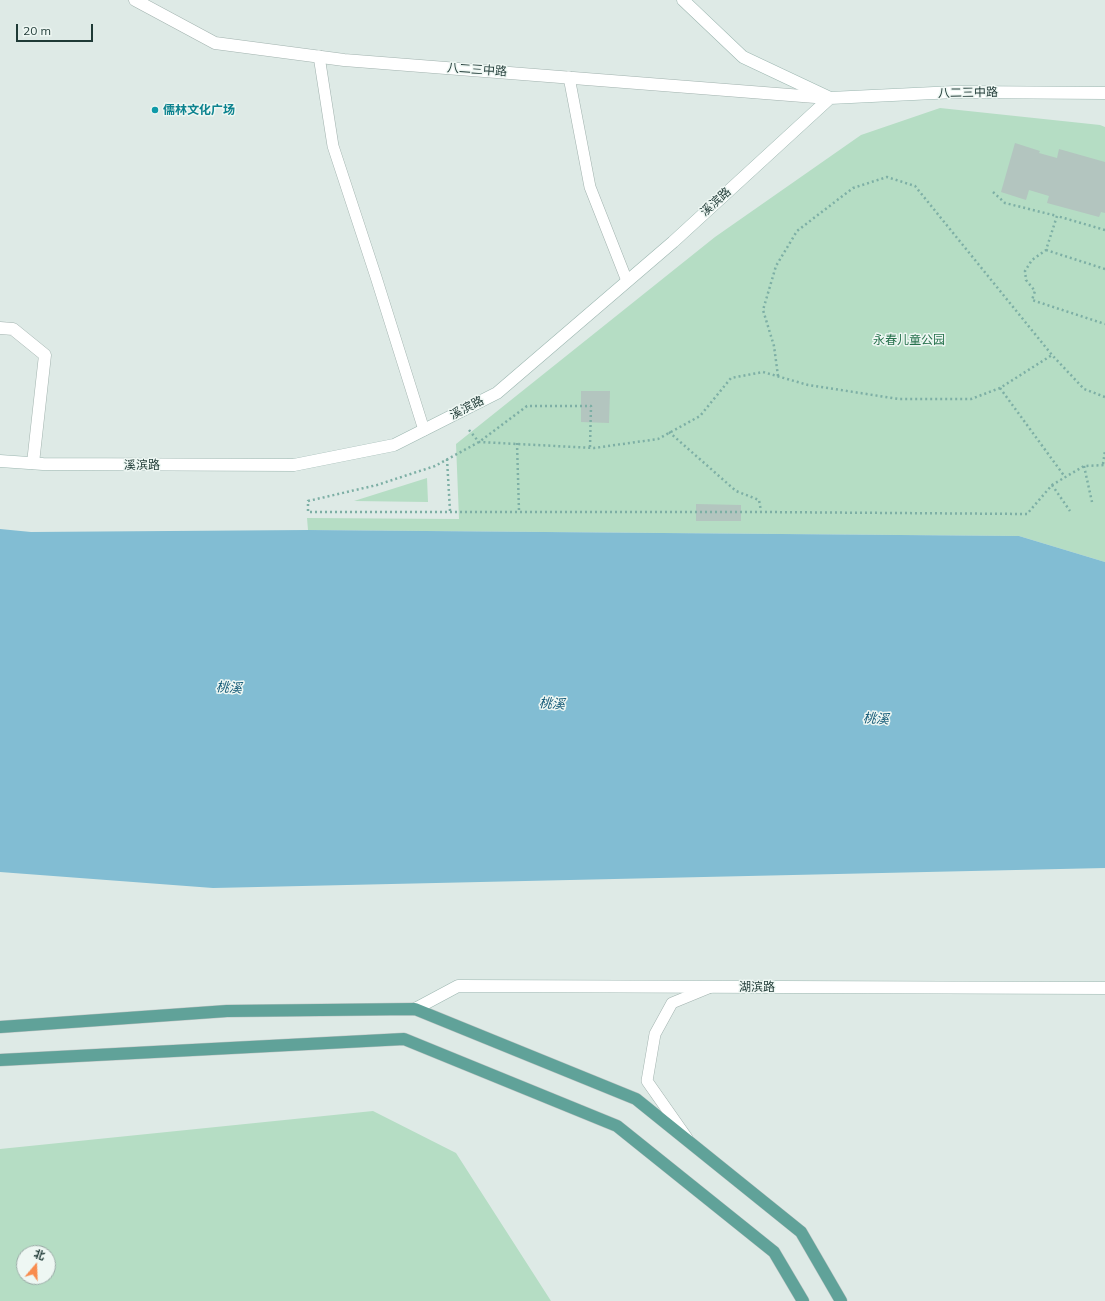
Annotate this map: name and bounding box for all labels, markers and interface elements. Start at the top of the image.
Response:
scale bar [18,16,95,42]
text: 20 m [23,23,51,38]
street label: 八二三中路 [447,61,507,79]
street label: 八二三中路 [938,85,998,101]
place label: 儒林文化广场 [163,103,235,117]
marker: 儒林文化广场 [150,105,160,115]
street label: 溪滨路 [698,185,734,219]
park label: 永春儿童公园 [873,333,945,347]
street label: 溪滨路 [448,393,486,423]
street label: 溪滨路 [124,458,160,472]
water label: 桃溪 [216,680,242,696]
water label: 桃溪 [539,696,565,712]
water label: 桃溪 [863,711,889,727]
street label: 湖滨路 [739,980,775,994]
north arrow [16,1245,56,1285]
text: 北 [32,1246,47,1263]

